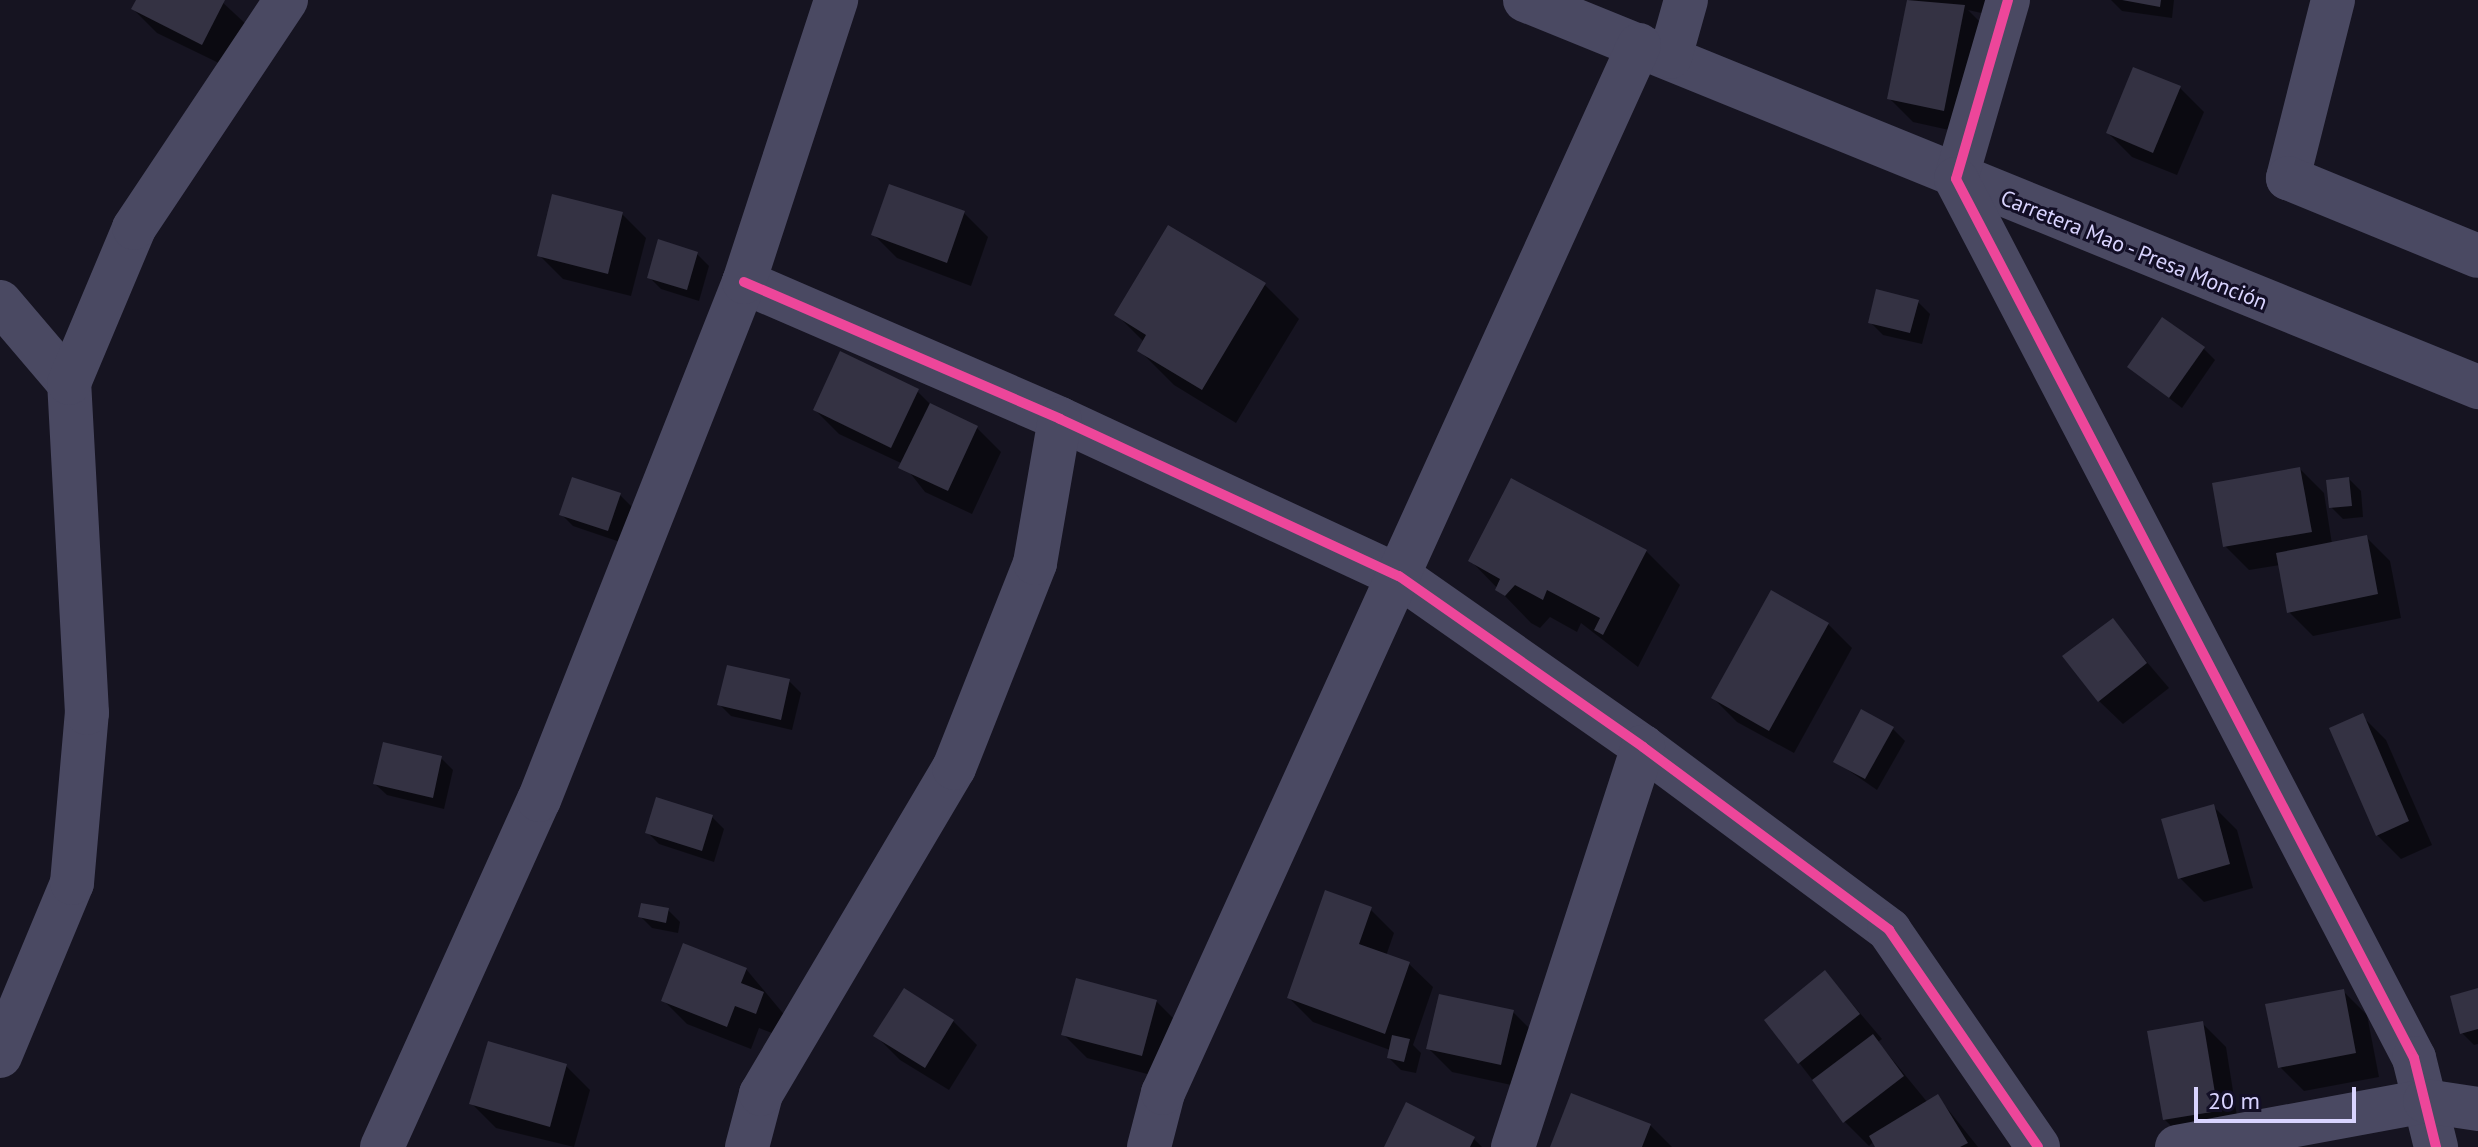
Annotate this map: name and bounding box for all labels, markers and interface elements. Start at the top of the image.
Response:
street label: Carretera Mao - Presa Monción [1995,184,2273,316]
scale bar [2198,1071,2360,1121]
text: 20 m [2208,1085,2260,1116]

